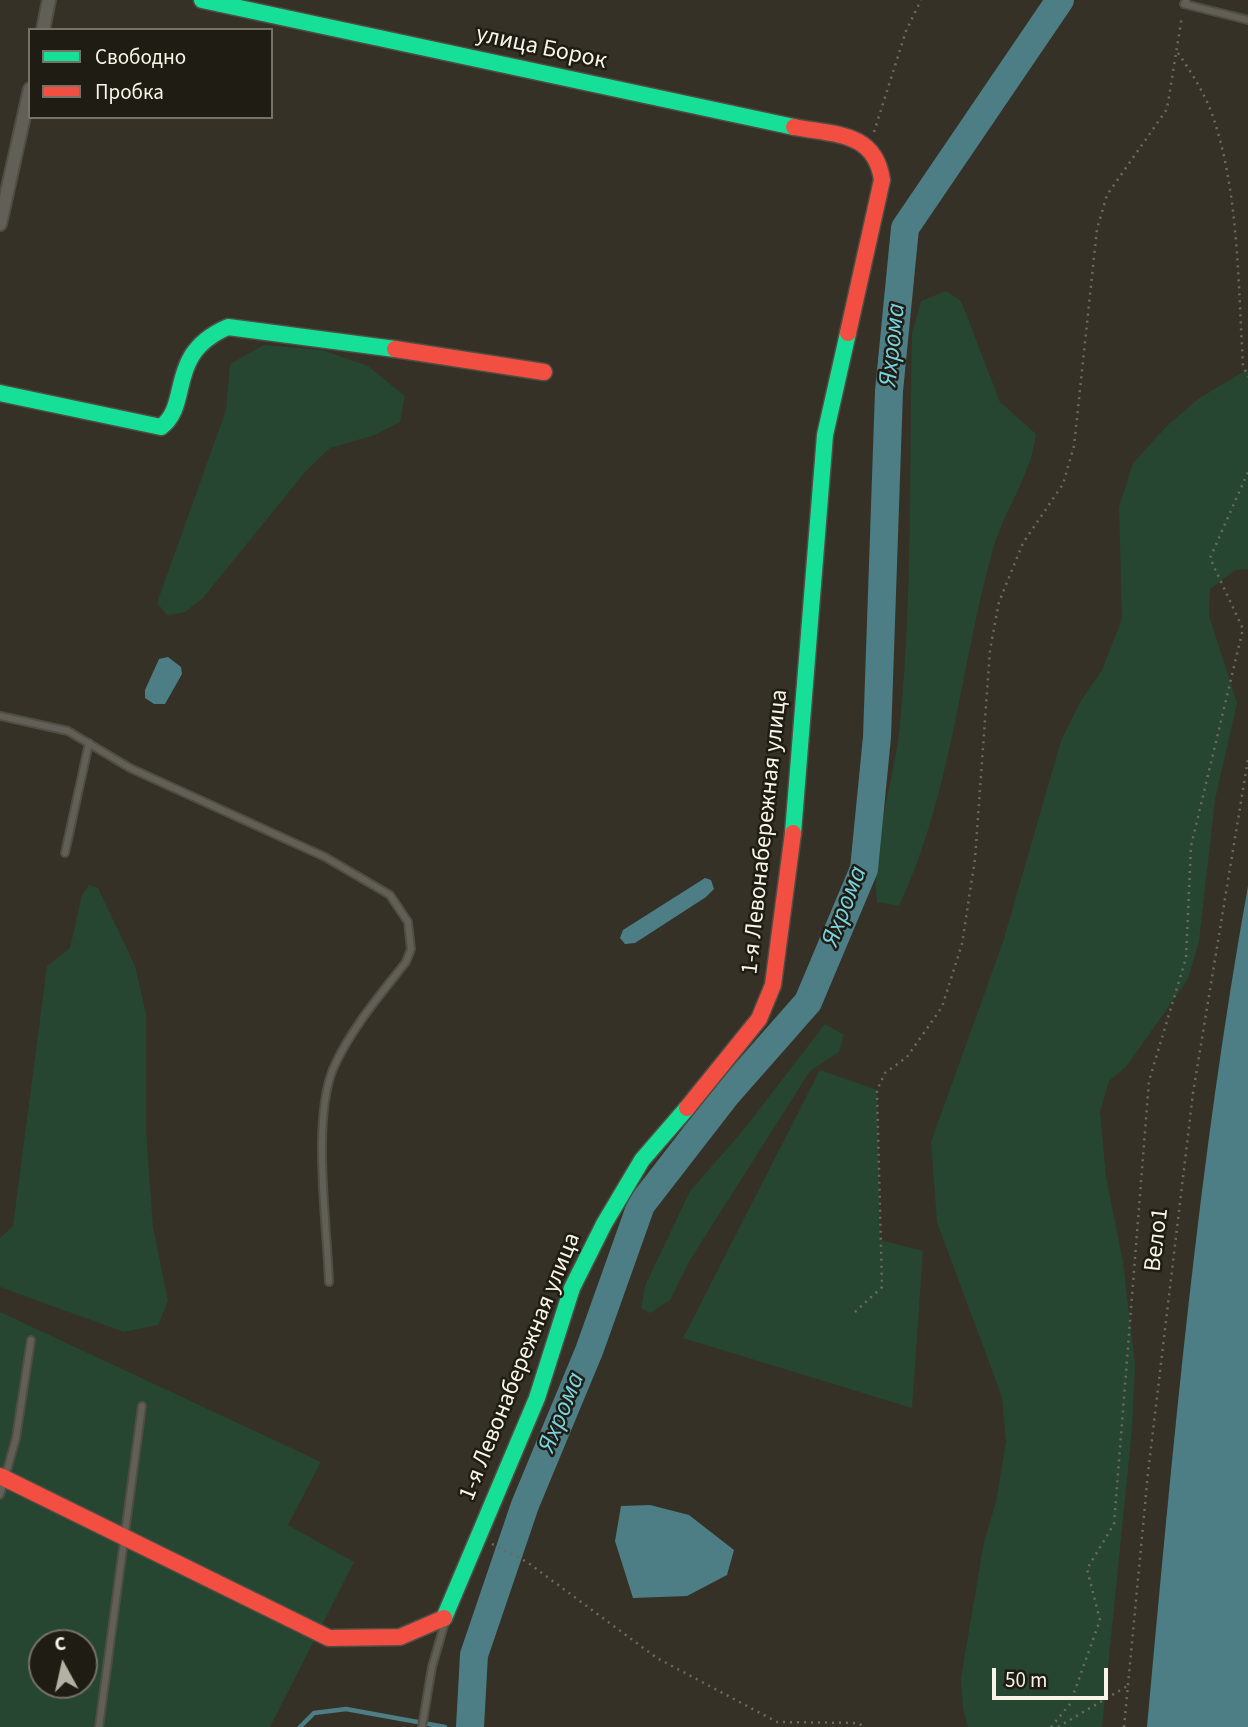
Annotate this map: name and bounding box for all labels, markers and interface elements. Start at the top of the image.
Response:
street label: улица Борок [473,21,609,77]
legend [28,28,273,119]
text: Свободно [95,42,186,72]
text: Пробка [95,77,164,107]
water label: Яхрома [874,302,914,388]
street label: 1-я Левонабережная улица [737,688,795,976]
water label: Яхрома [816,862,876,952]
street label: Вело1 [1140,1207,1176,1273]
street label: 1-я Левонабережная улица [454,1229,588,1505]
water label: Яхрома [533,1368,593,1458]
north arrow [28,1629,98,1699]
text: С [53,1631,68,1659]
scale bar [996,1654,1112,1698]
text: 50 m [1005,1665,1047,1695]

